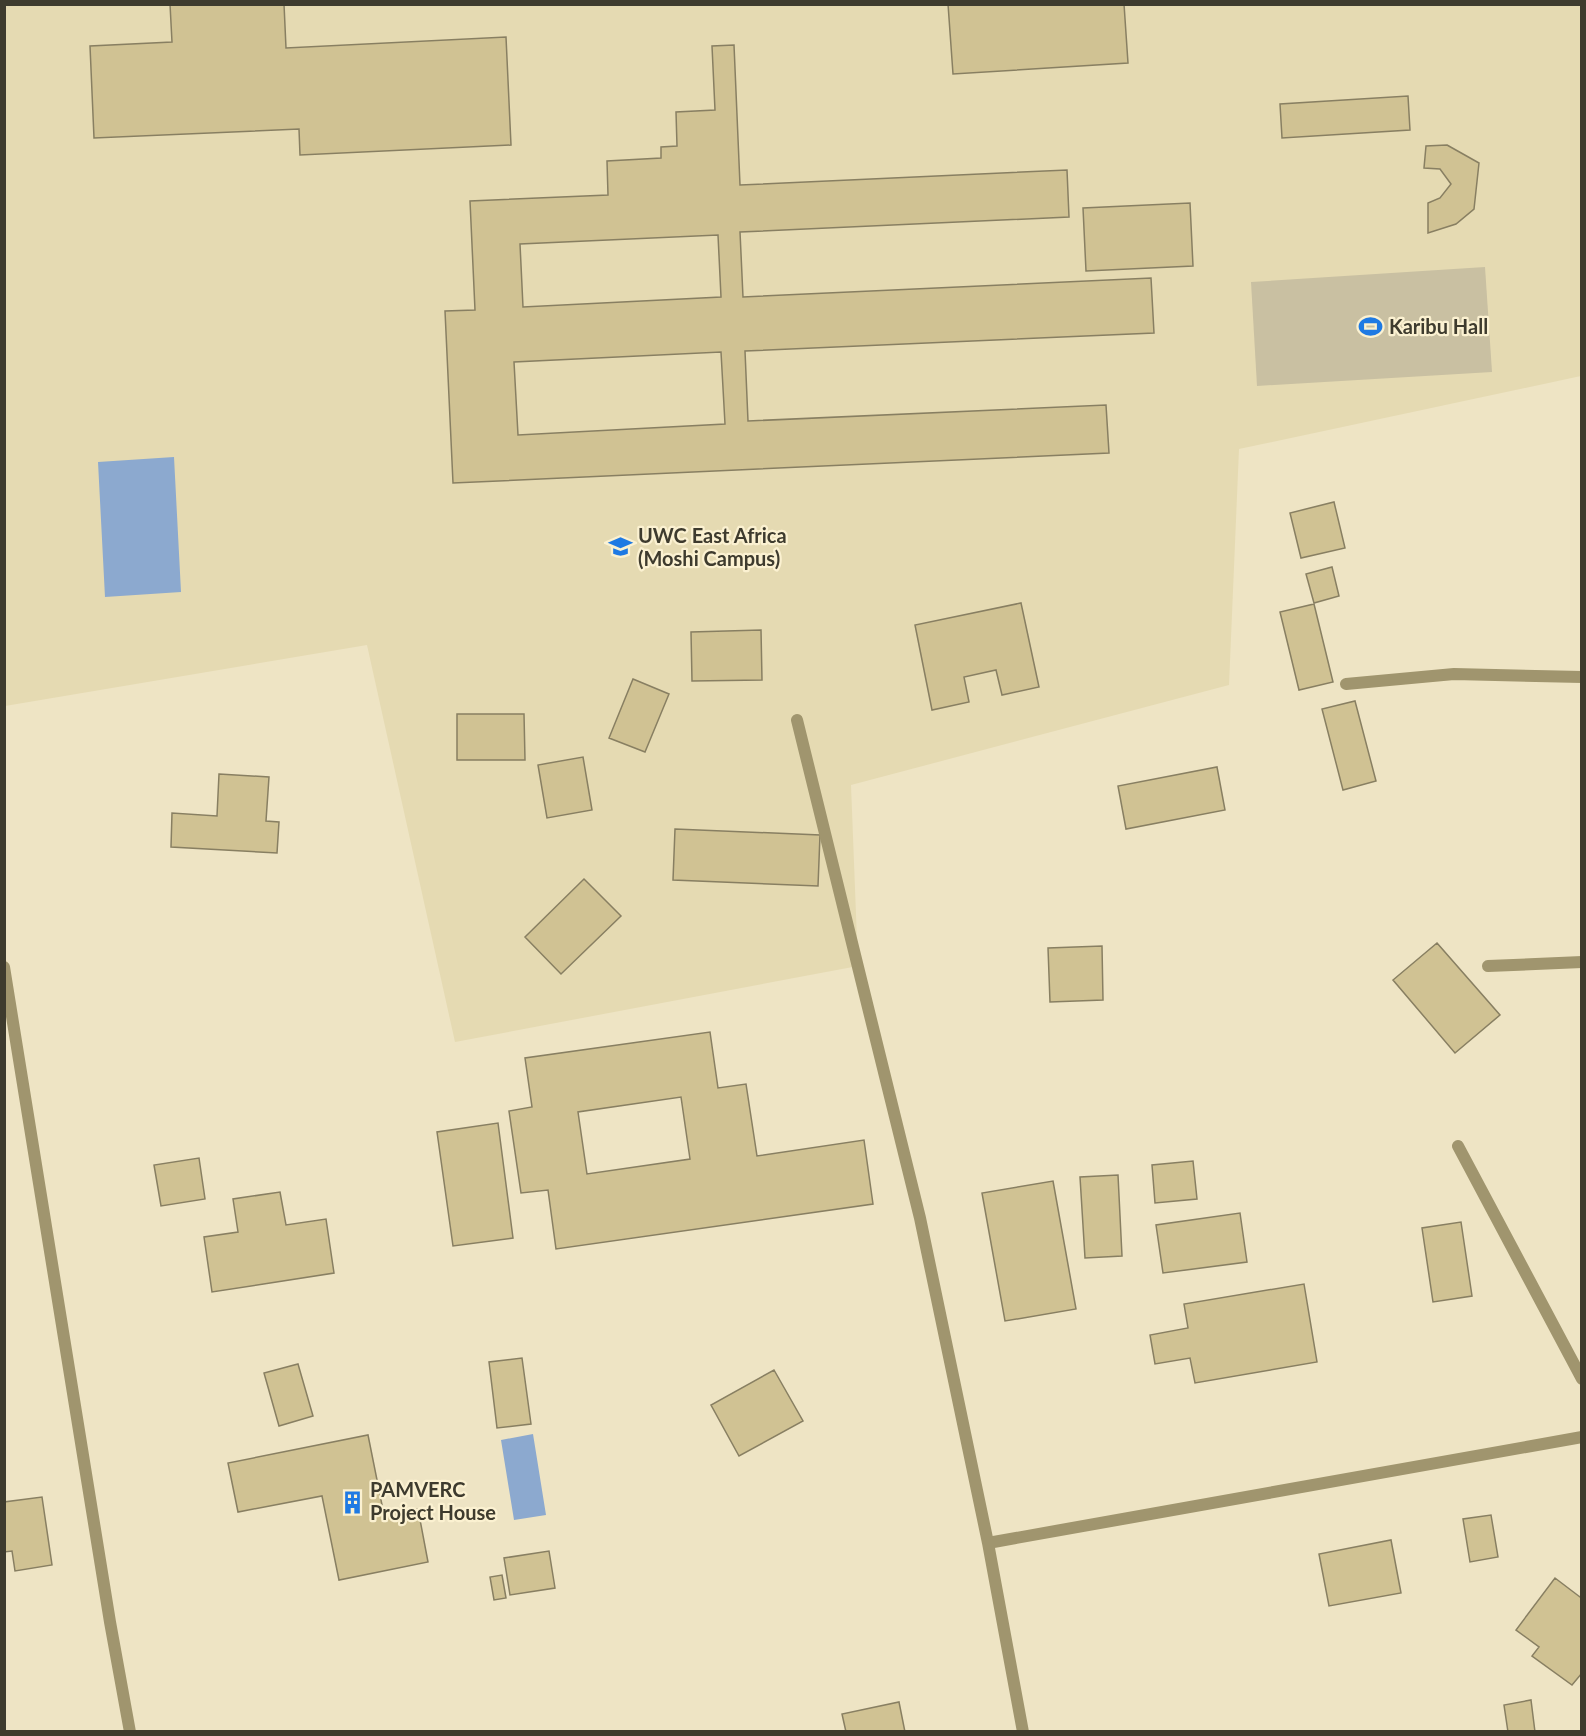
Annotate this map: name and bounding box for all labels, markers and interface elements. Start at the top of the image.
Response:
sports icon: Karibu Hall [1358,314,1384,340]
place label: Karibu Hall [1389,314,1488,338]
place label: UWC East Africa (Moshi Campus) [638,523,787,570]
school or university icon: UWC East Africa (Moshi Campus) [607,534,633,560]
place label: PAMVERC Project House [370,1477,496,1524]
building icon: PAMVERC Project House [339,1489,365,1515]

